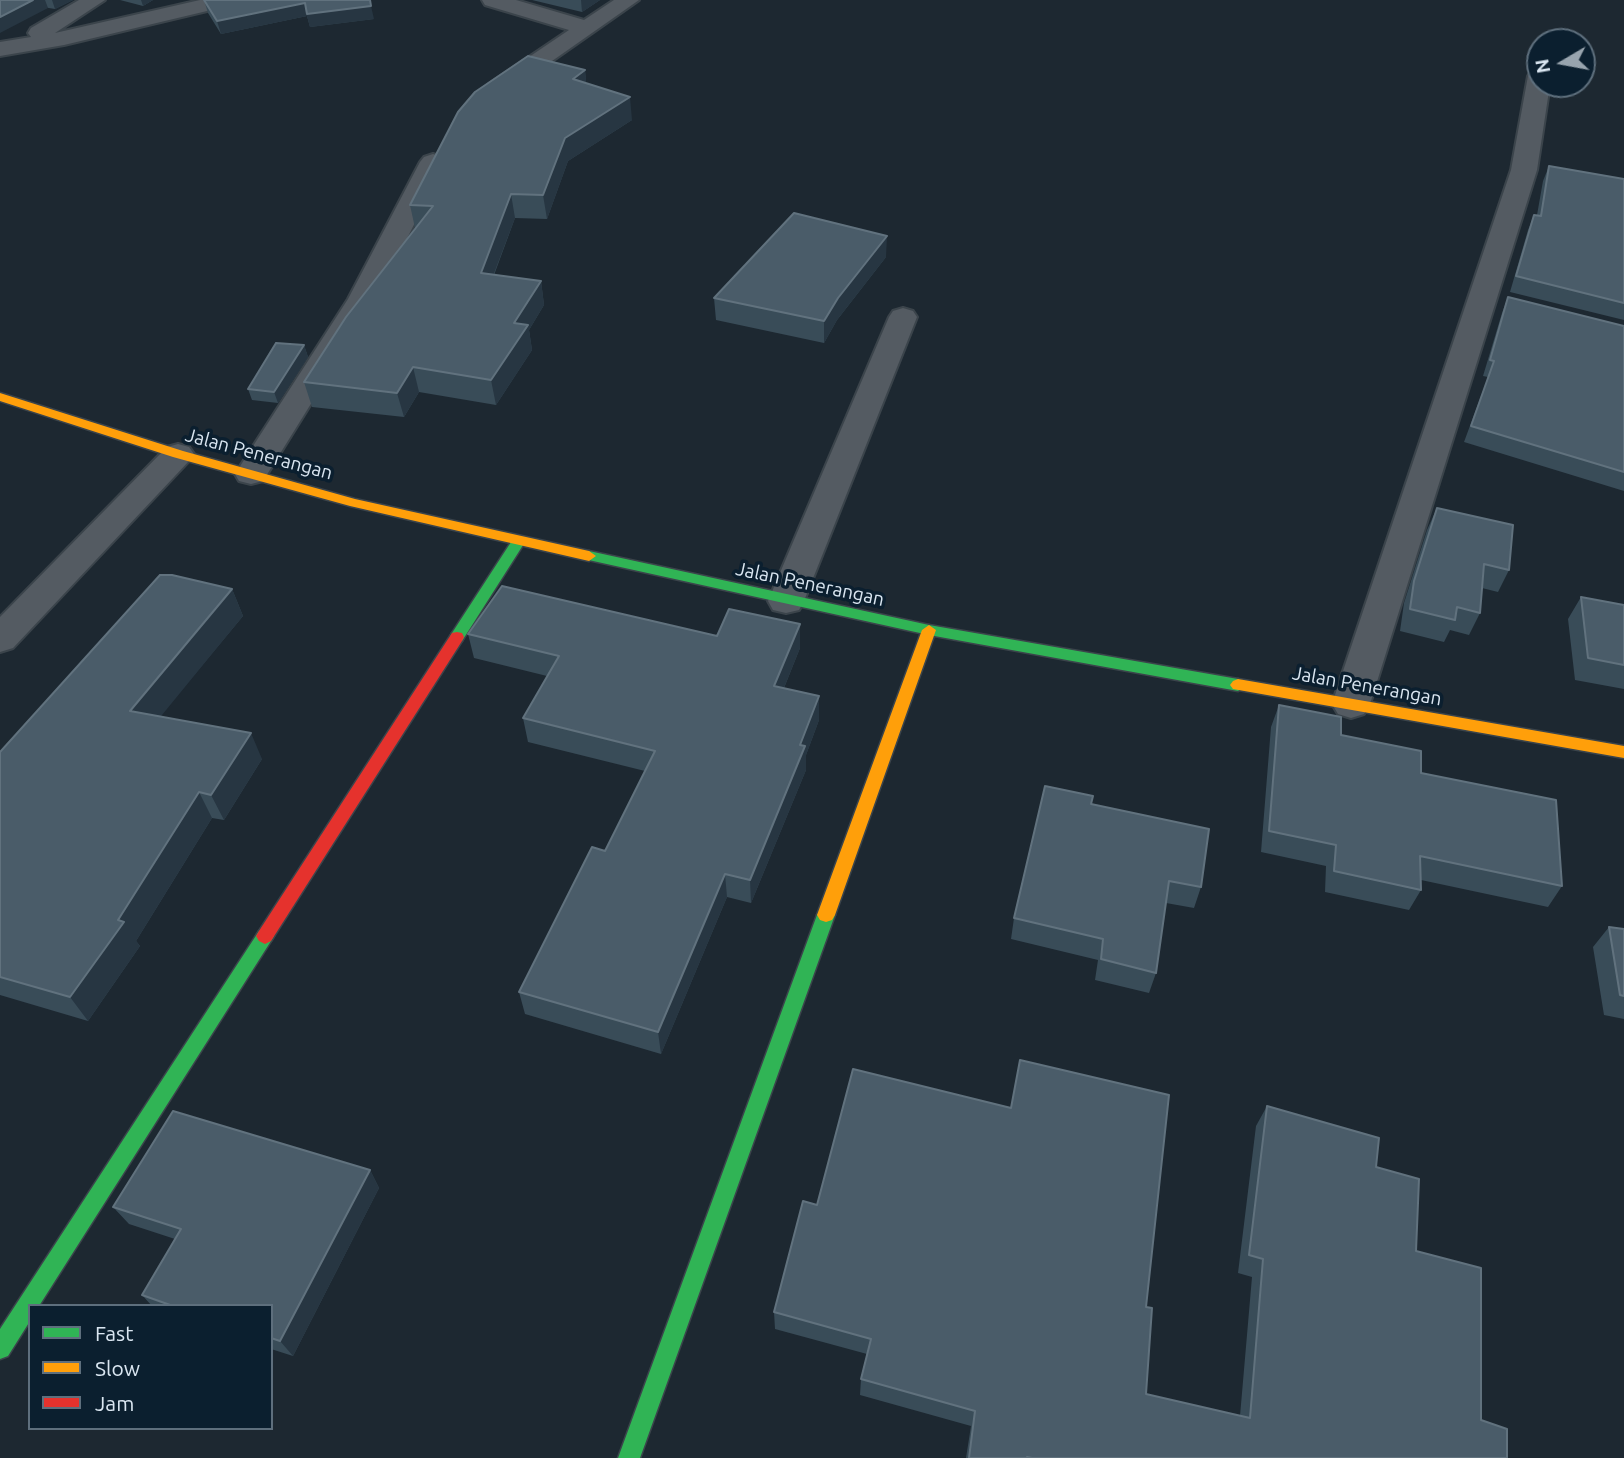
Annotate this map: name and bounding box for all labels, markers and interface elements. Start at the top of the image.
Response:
north arrow [1526,28,1596,98]
text: N [1530,57,1554,75]
street label: Jalan Penerangan [183,423,335,485]
street label: Jalan Penerangan [734,557,886,611]
street label: Jalan Penerangan [1291,662,1443,710]
legend [28,1304,273,1430]
text: Fast [95,1321,133,1345]
text: Slow [95,1356,140,1380]
text: Jam [95,1391,134,1415]

